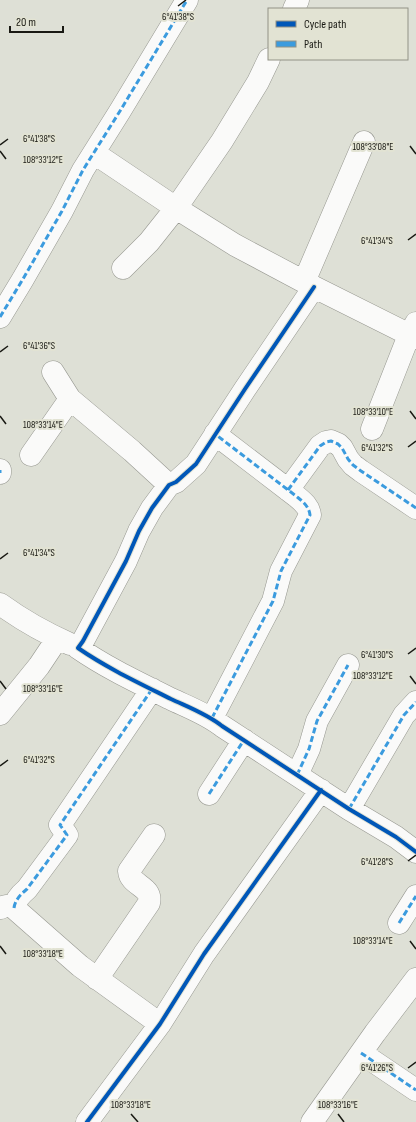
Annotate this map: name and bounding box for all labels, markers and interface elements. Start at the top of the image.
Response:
scale bar [10,8,63,34]
legend [268,8,408,60]
text: 6°41'38"S [162,11,194,23]
text: 20 m [16,15,36,30]
text: Cycle path [304,17,346,32]
text: Path [304,37,322,52]
text: 6°41'38"S [23,133,55,145]
text: 108°33'08"E [353,141,393,153]
text: 108°33'12"E [23,154,63,166]
text: 6°41'34"S [361,235,393,247]
text: 6°41'36"S [23,340,55,352]
text: 108°33'10"E [353,406,393,418]
text: 108°33'14"E [23,419,63,431]
text: 6°41'32"S [361,442,393,454]
text: 6°41'34"S [23,547,55,559]
text: 6°41'30"S [361,649,393,661]
text: 108°33'12"E [353,670,393,682]
text: 108°33'16"E [23,683,63,695]
text: 6°41'32"S [23,754,55,766]
text: 6°41'28"S [361,856,393,868]
text: 108°33'14"E [353,935,393,947]
text: 108°33'18"E [23,948,63,960]
text: 6°41'26"S [361,1062,393,1074]
text: 108°33'18"E [111,1099,151,1111]
text: 108°33'16"E [318,1099,358,1111]

